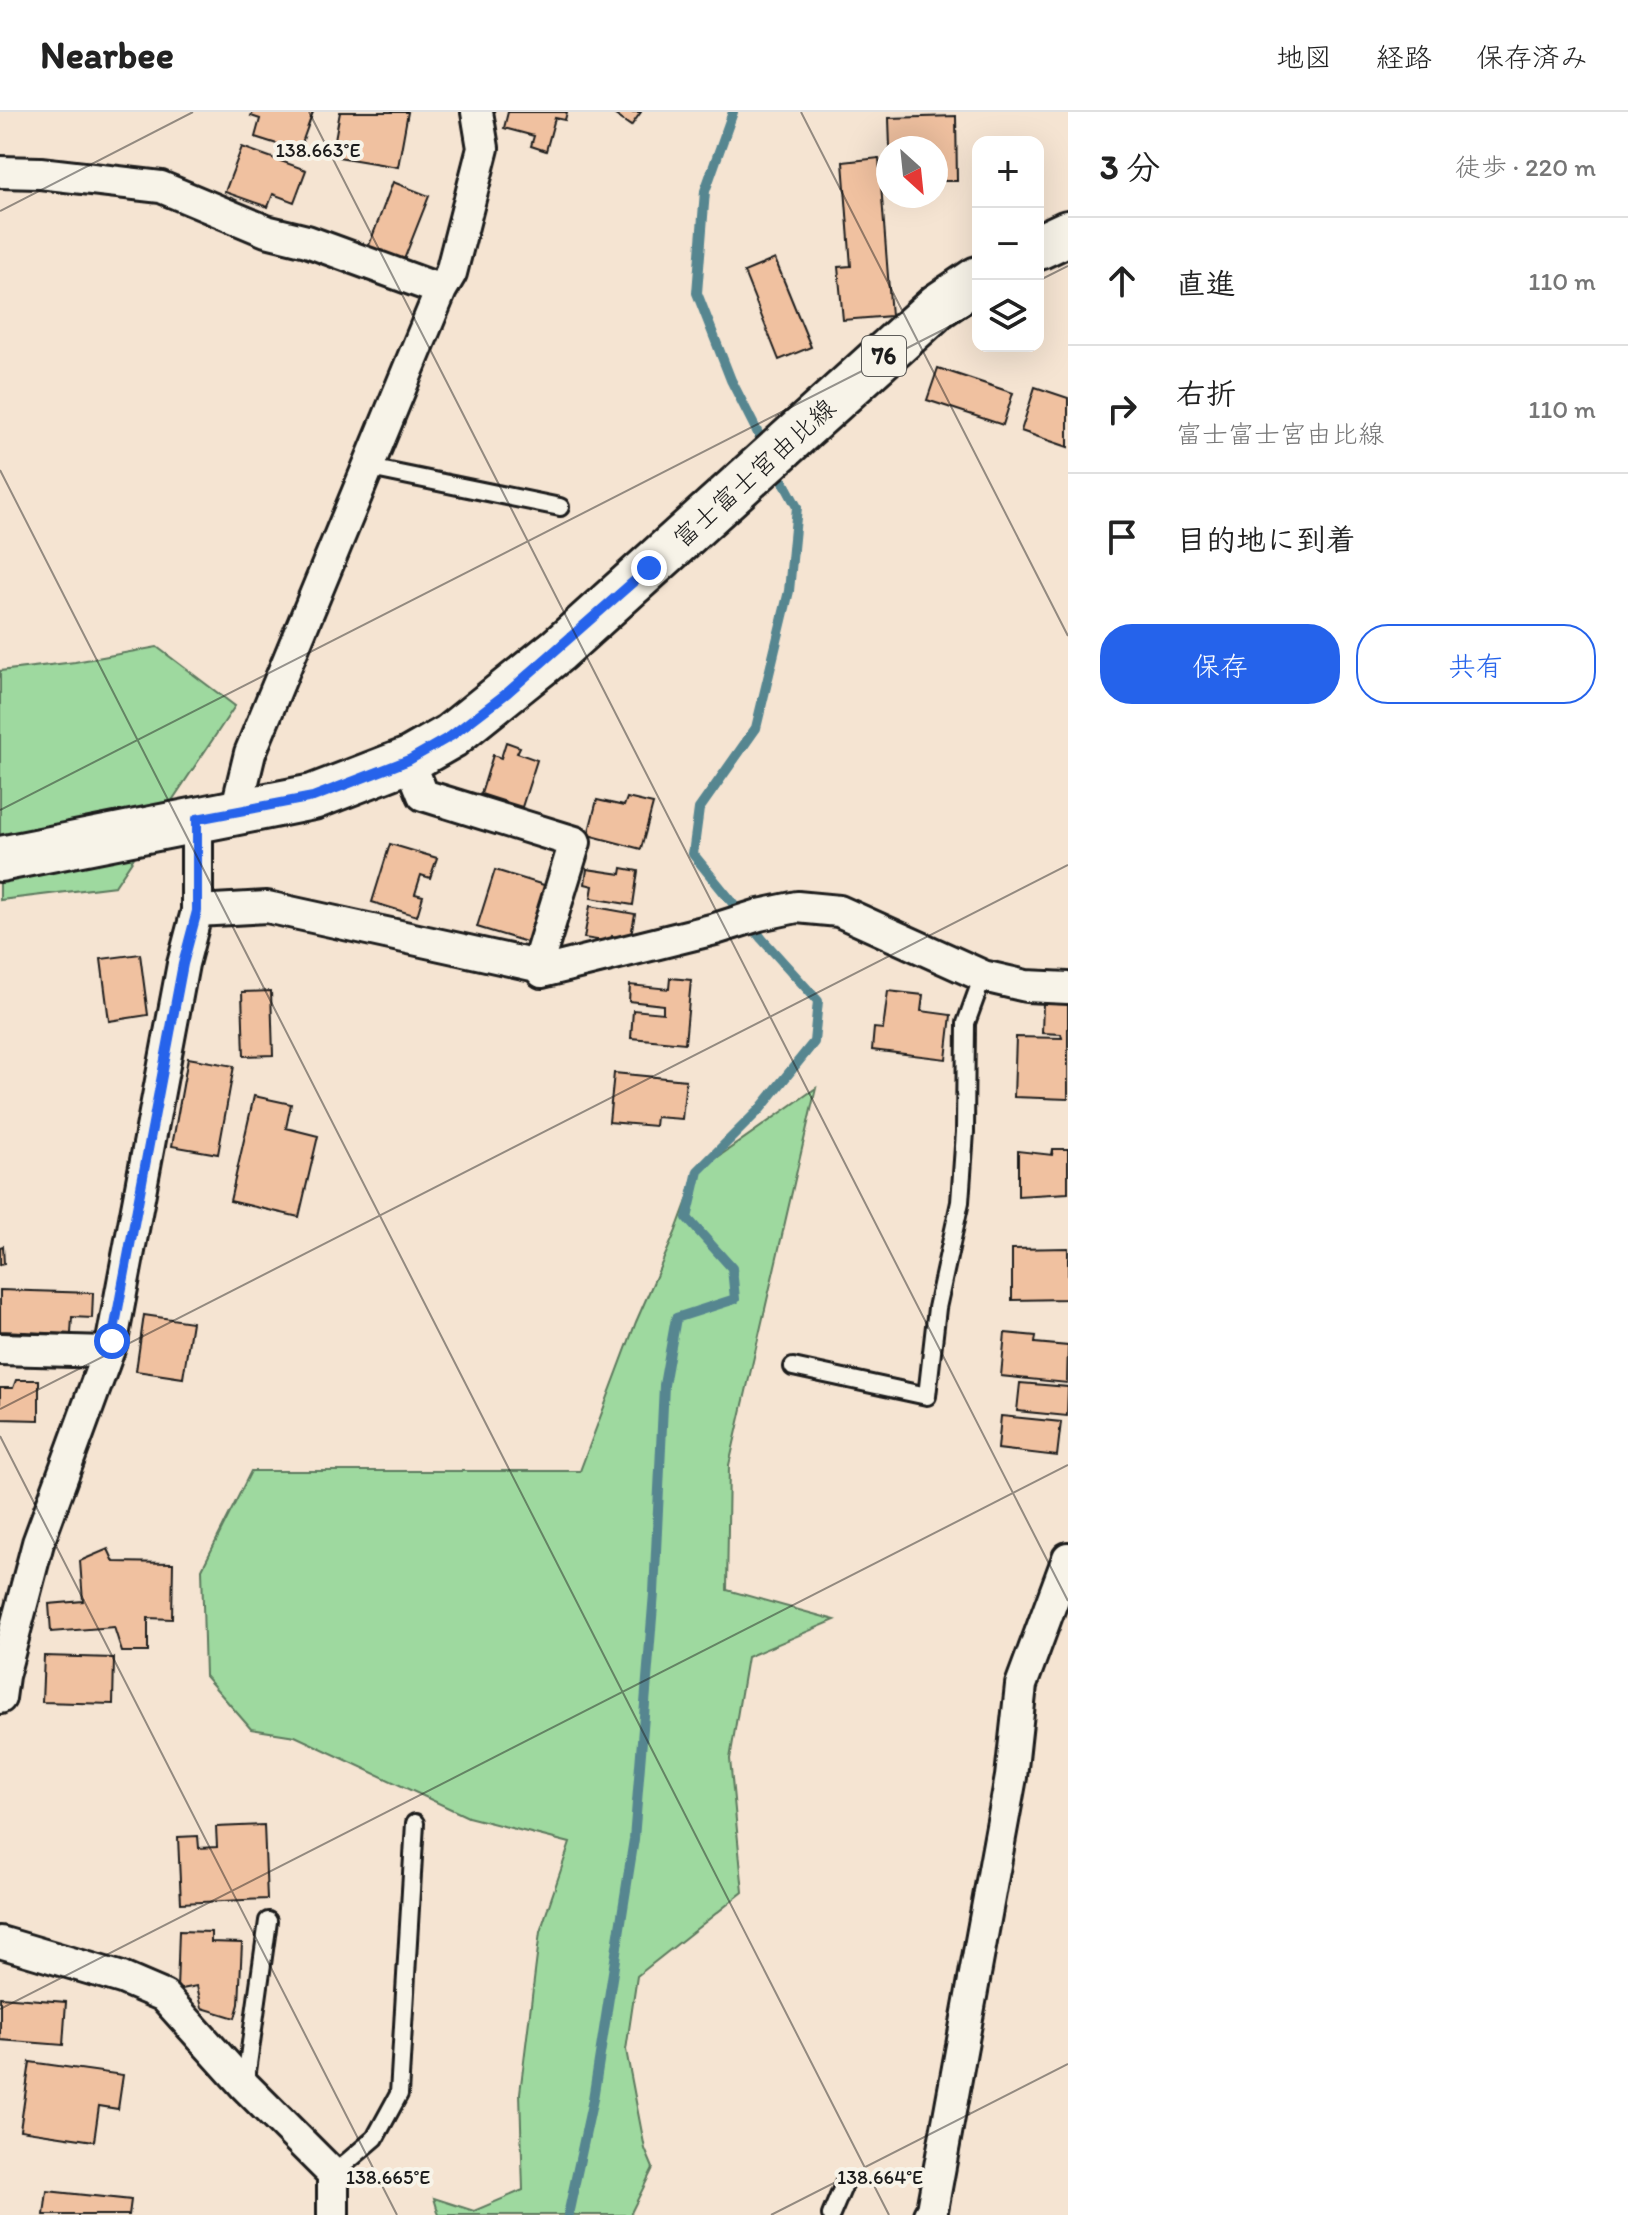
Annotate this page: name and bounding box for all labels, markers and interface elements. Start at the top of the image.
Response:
text: Nearbee [40,32,174,78]
text: 地図 [1276,40,1332,74]
text: 経路 [1376,40,1432,74]
text: 保存済み [1476,40,1588,74]
north arrow [876,136,948,208]
map controls [972,136,1044,352]
button: + [972,136,1044,208]
text: 138.663°E [275,138,361,162]
text: 3 分 [1100,147,1160,188]
text: 徒歩 · 220 m [1455,151,1596,183]
button: − [972,208,1044,280]
icon: ahead [1100,259,1144,303]
text: 直進 [1176,265,1236,302]
text: 110 m [1528,265,1596,297]
button: layers [972,280,1044,352]
road number: 76 [862,336,906,376]
text: 右折 [1176,375,1236,412]
icon: right [1100,387,1144,431]
street label: 富士富士宮由比線 [666,392,842,554]
text: 110 m [1528,393,1596,425]
text: 富士富士宮由比線 [1176,418,1384,450]
icon: arrive [1100,515,1144,559]
text: 目的地に到着 [1176,521,1356,558]
route end [631,550,667,586]
button: 保存 [1100,624,1340,704]
button: 共有 [1356,624,1596,704]
route start [94,1323,130,1359]
text: 138.665°E [346,2165,430,2189]
text: 138.664°E [837,2165,923,2189]

